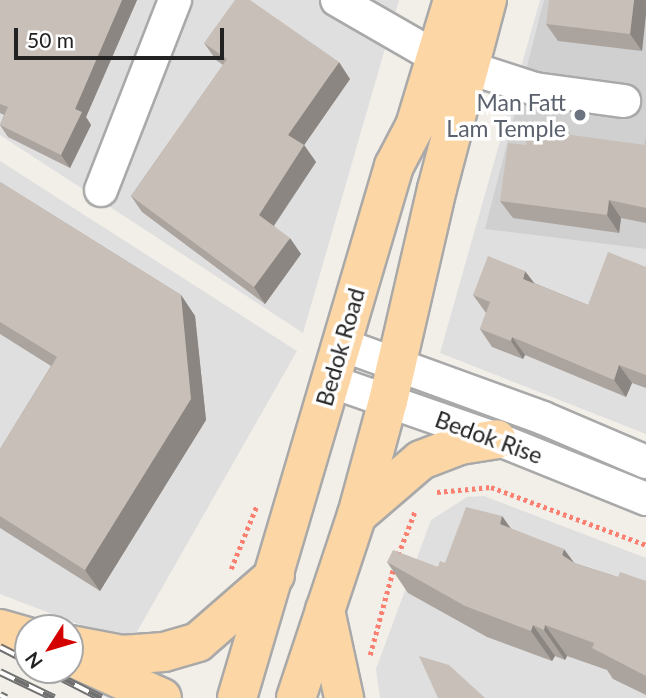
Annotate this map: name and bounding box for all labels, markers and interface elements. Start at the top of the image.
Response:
scale bar [18,14,228,58]
text: 50 m [27,27,74,52]
place label: Man Fatt Lam Temple [446,88,566,142]
marker: Man Fatt Lam Temple [572,107,588,123]
street label: Bedok Road [310,285,370,409]
street label: Bedok Rise [432,405,546,469]
north arrow [14,614,84,684]
text: N [20,648,47,674]

